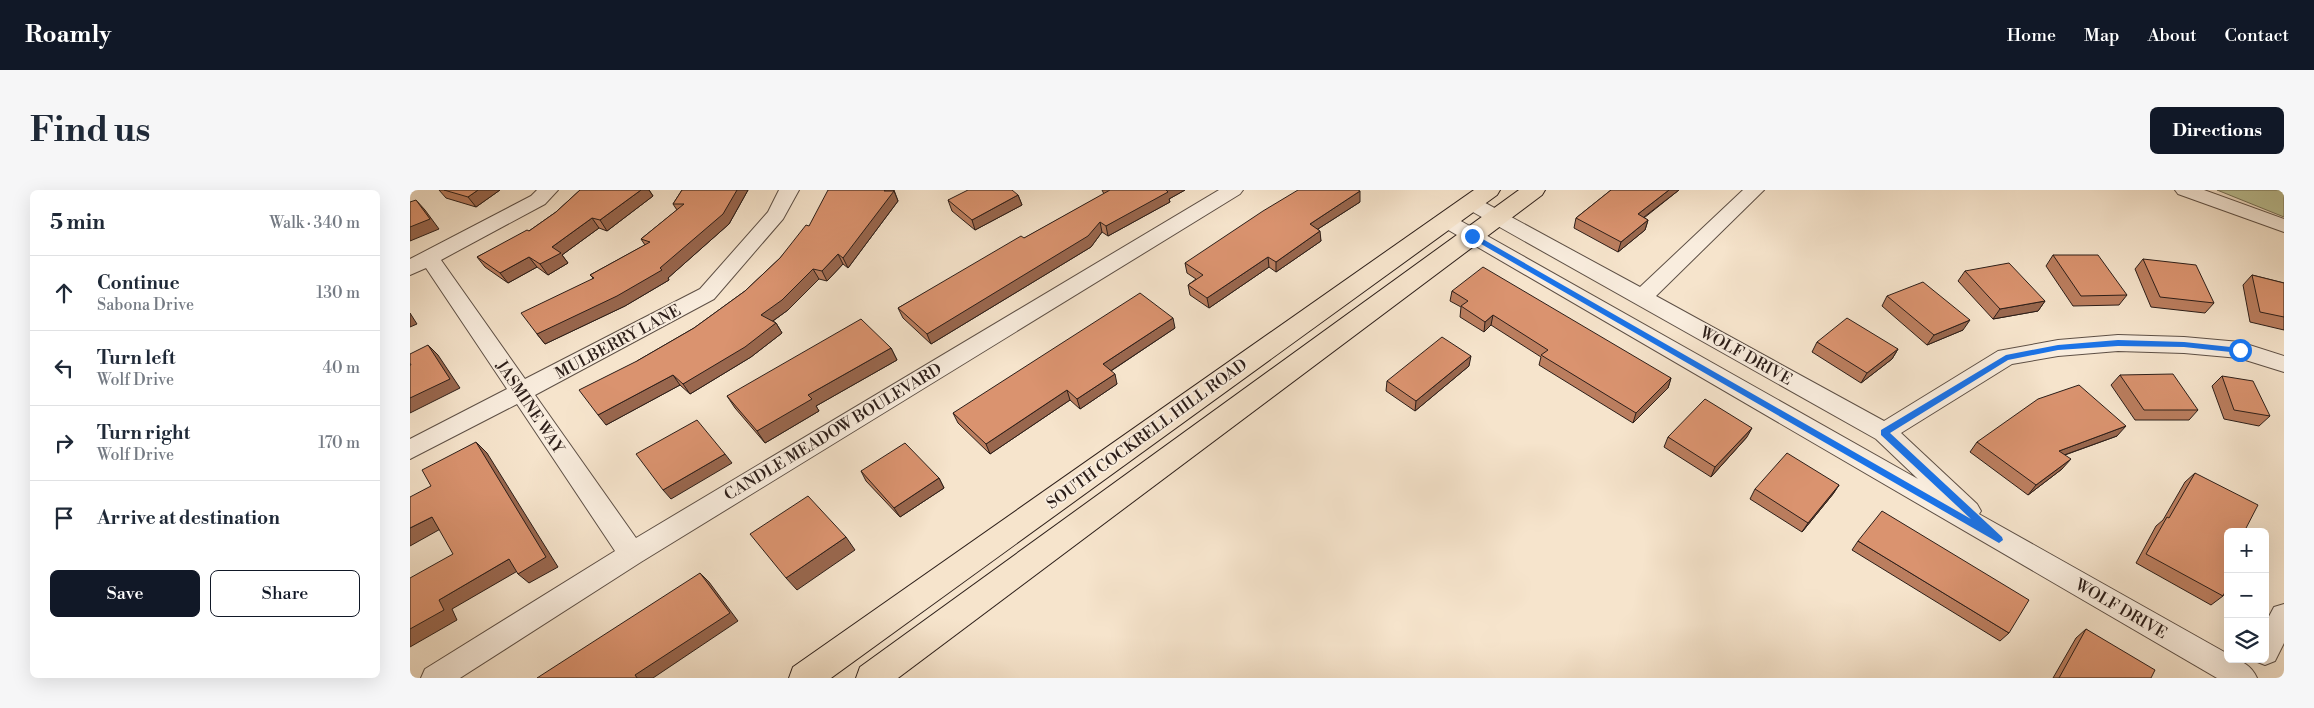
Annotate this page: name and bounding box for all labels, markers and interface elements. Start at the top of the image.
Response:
text: Roamly [25,20,111,50]
text: Home [2007,24,2056,47]
text: Map [2084,24,2120,47]
text: About [2148,24,2197,47]
text: Contact [2225,24,2289,47]
button: Directions [2150,107,2284,154]
text: Find us [30,109,150,152]
text: 5 min [50,210,105,236]
text: Walk · 340 m [270,213,360,233]
route end [1461,225,1484,248]
text: Continue [97,271,180,295]
icon: ahead [50,279,78,307]
text: 130 m [316,283,360,303]
text: Sabona Drive [97,295,194,315]
street label: MULBERRY LANE [552,300,684,384]
street label: WOLF DRIVE [1695,322,1796,390]
route start [2229,339,2252,362]
text: Turn left [97,346,176,370]
icon: left [50,354,78,382]
street label: SOUTH COCKRELL HILL ROAD [1043,354,1251,514]
street label: JASMINE WAY [491,356,569,458]
text: 40 m [323,358,360,378]
street label: CANDLE MEADOW BOULEVARD [721,359,945,505]
text: Wolf Drive [97,370,174,390]
text: Turn right [97,421,190,445]
icon: right [50,429,78,457]
text: 170 m [318,433,360,453]
text: Wolf Drive [97,445,174,465]
icon: arrive [50,504,78,532]
text: Arrive at destination [97,506,280,530]
map controls [2224,528,2269,663]
button: + [2224,528,2269,573]
button: Save [50,570,200,617]
button: Share [210,570,360,617]
button: − [2224,573,2269,618]
street label: WOLF DRIVE [2071,574,2170,643]
button: layers [2224,618,2269,663]

